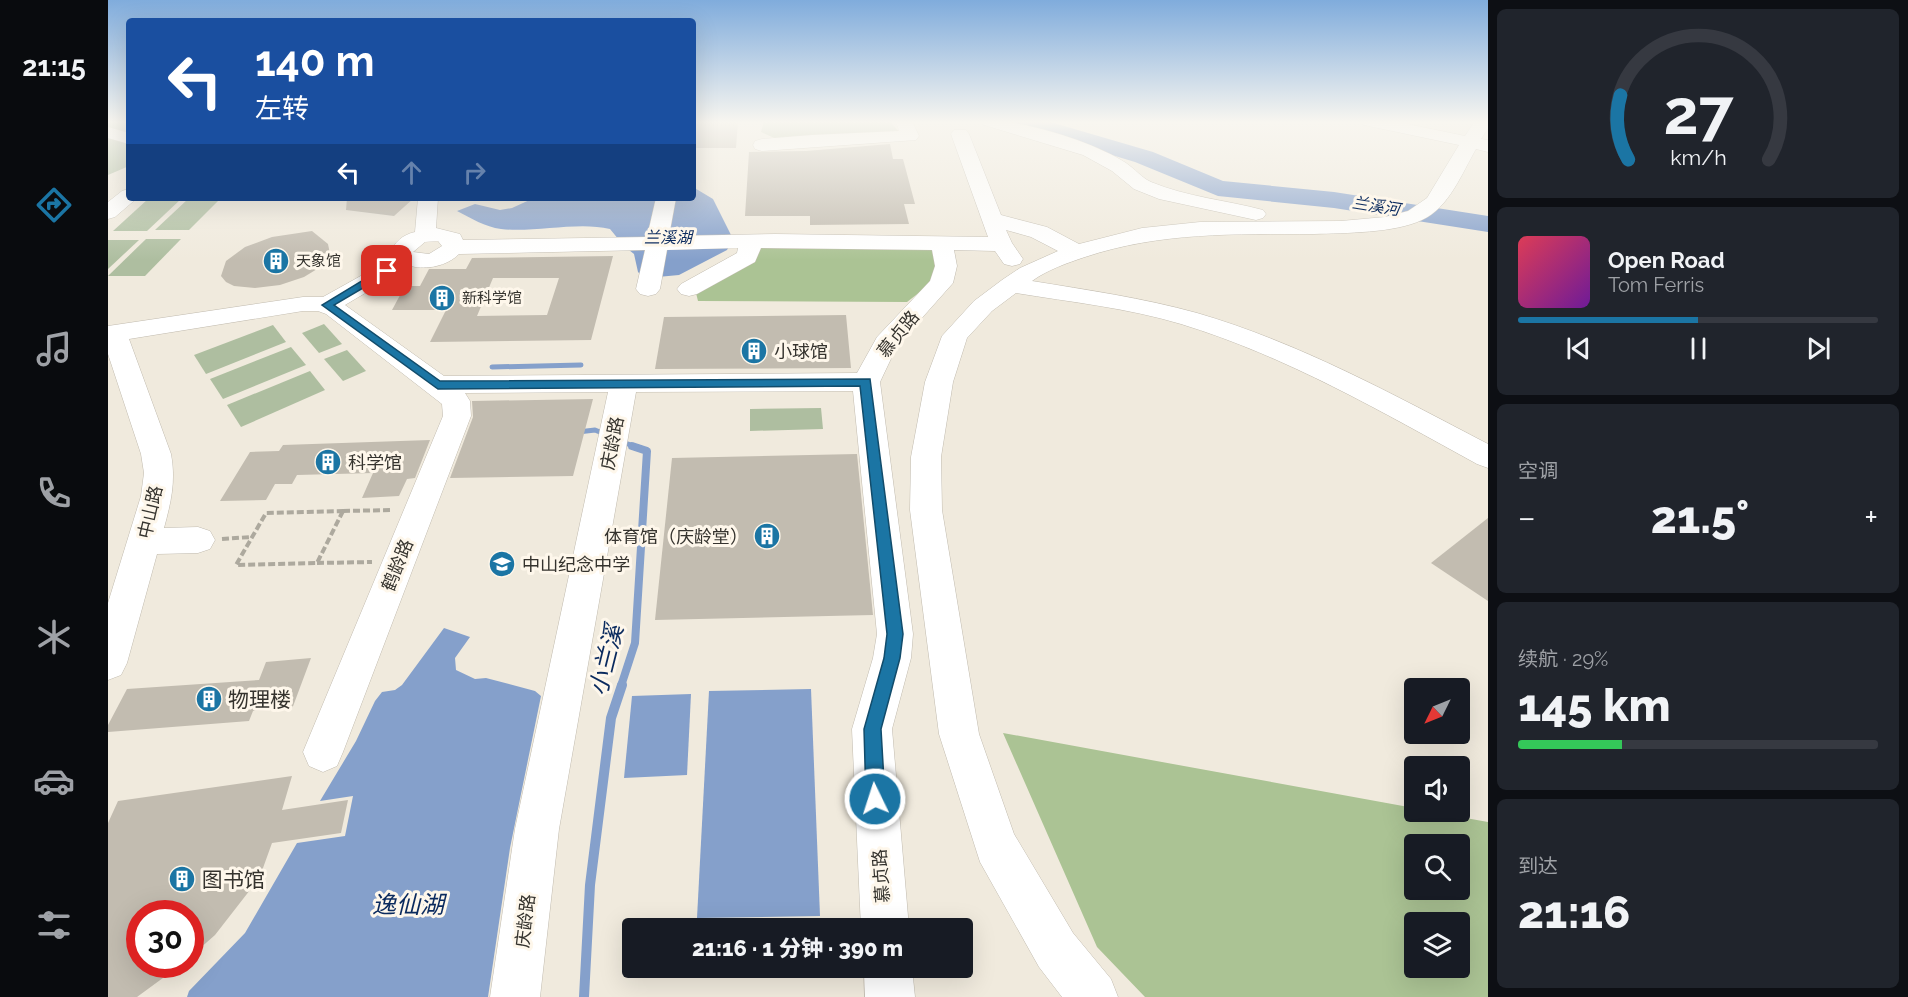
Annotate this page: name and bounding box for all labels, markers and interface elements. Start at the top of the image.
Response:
text: 140 m [255,37,375,86]
icon: left [156,42,234,120]
text: 21:15 [22,51,86,82]
text: 27 [1663,75,1734,149]
text: 左转 [255,93,309,124]
text: km/h [1670,146,1726,171]
icon: left [332,156,365,189]
icon: ahead [395,156,428,189]
icon: right [458,156,491,189]
icon: directions [33,184,75,226]
water label: 兰溪河 [1351,193,1404,220]
water label: 兰溪湖 [644,228,695,247]
pin [361,245,412,296]
building icon: 天象馆 [261,246,291,276]
text: Open Road [1608,247,1725,273]
place label: 天象馆 [296,252,341,270]
icon: arrive [370,254,403,287]
text: Tom Ferris [1608,273,1704,297]
building icon: 新科学馆 [427,283,457,313]
place label: 新科学馆 [462,289,522,307]
street label: 慕贞路 [873,306,923,362]
icon: music [33,328,75,370]
icon: previous [1562,332,1595,365]
icon: pause [1682,332,1715,365]
icon: next [1802,332,1835,365]
building icon: 小球馆 [739,336,769,366]
place label: 小球馆 [774,341,828,362]
street label: 庆龄路 [597,414,627,472]
building icon: 科学馆 [313,447,343,477]
place label: 科学馆 [348,452,402,473]
text: 空调 [1518,459,1558,483]
icon: phone [33,472,75,514]
street label: 中山路 [134,483,166,541]
text: 21.5° [1651,491,1749,544]
text: − [1518,498,1536,537]
text: + [1864,498,1878,537]
building icon: 体育馆（庆龄堂） [752,521,782,551]
place label: 体育馆（庆龄堂） [604,526,748,547]
street label: 鹤龄路 [377,536,417,594]
school or university icon: 中山纪念中学 [487,549,517,579]
place label: 中山纪念中学 [522,554,630,575]
icon: climate [33,616,75,658]
water label: 小兰溪 [583,619,630,698]
text: 续航 · 29% [1518,647,1608,671]
north arrow [1404,678,1470,744]
map controls [1404,678,1470,978]
text: 145 km [1518,679,1671,732]
building icon: 物理楼 [194,684,224,714]
place label: 物理楼 [228,687,291,712]
button: sound [1404,756,1470,822]
icon: car [33,760,75,802]
position arrow [843,767,907,831]
button: search [1404,834,1470,900]
street label: 慕贞路 [869,848,893,904]
text: 到达 [1518,854,1558,878]
building icon: 图书馆 [167,864,197,894]
place label: 图书馆 [202,867,265,892]
text: 21:16 [1518,886,1630,939]
water label: 逸仙湖 [372,890,448,919]
street label: 庆龄路 [511,893,539,949]
speed limit sign: 30 [126,900,204,978]
icon: filters [33,904,75,946]
button: layers [1404,912,1470,978]
text: 21:16 · 1 分钟 · 390 m [692,935,903,961]

